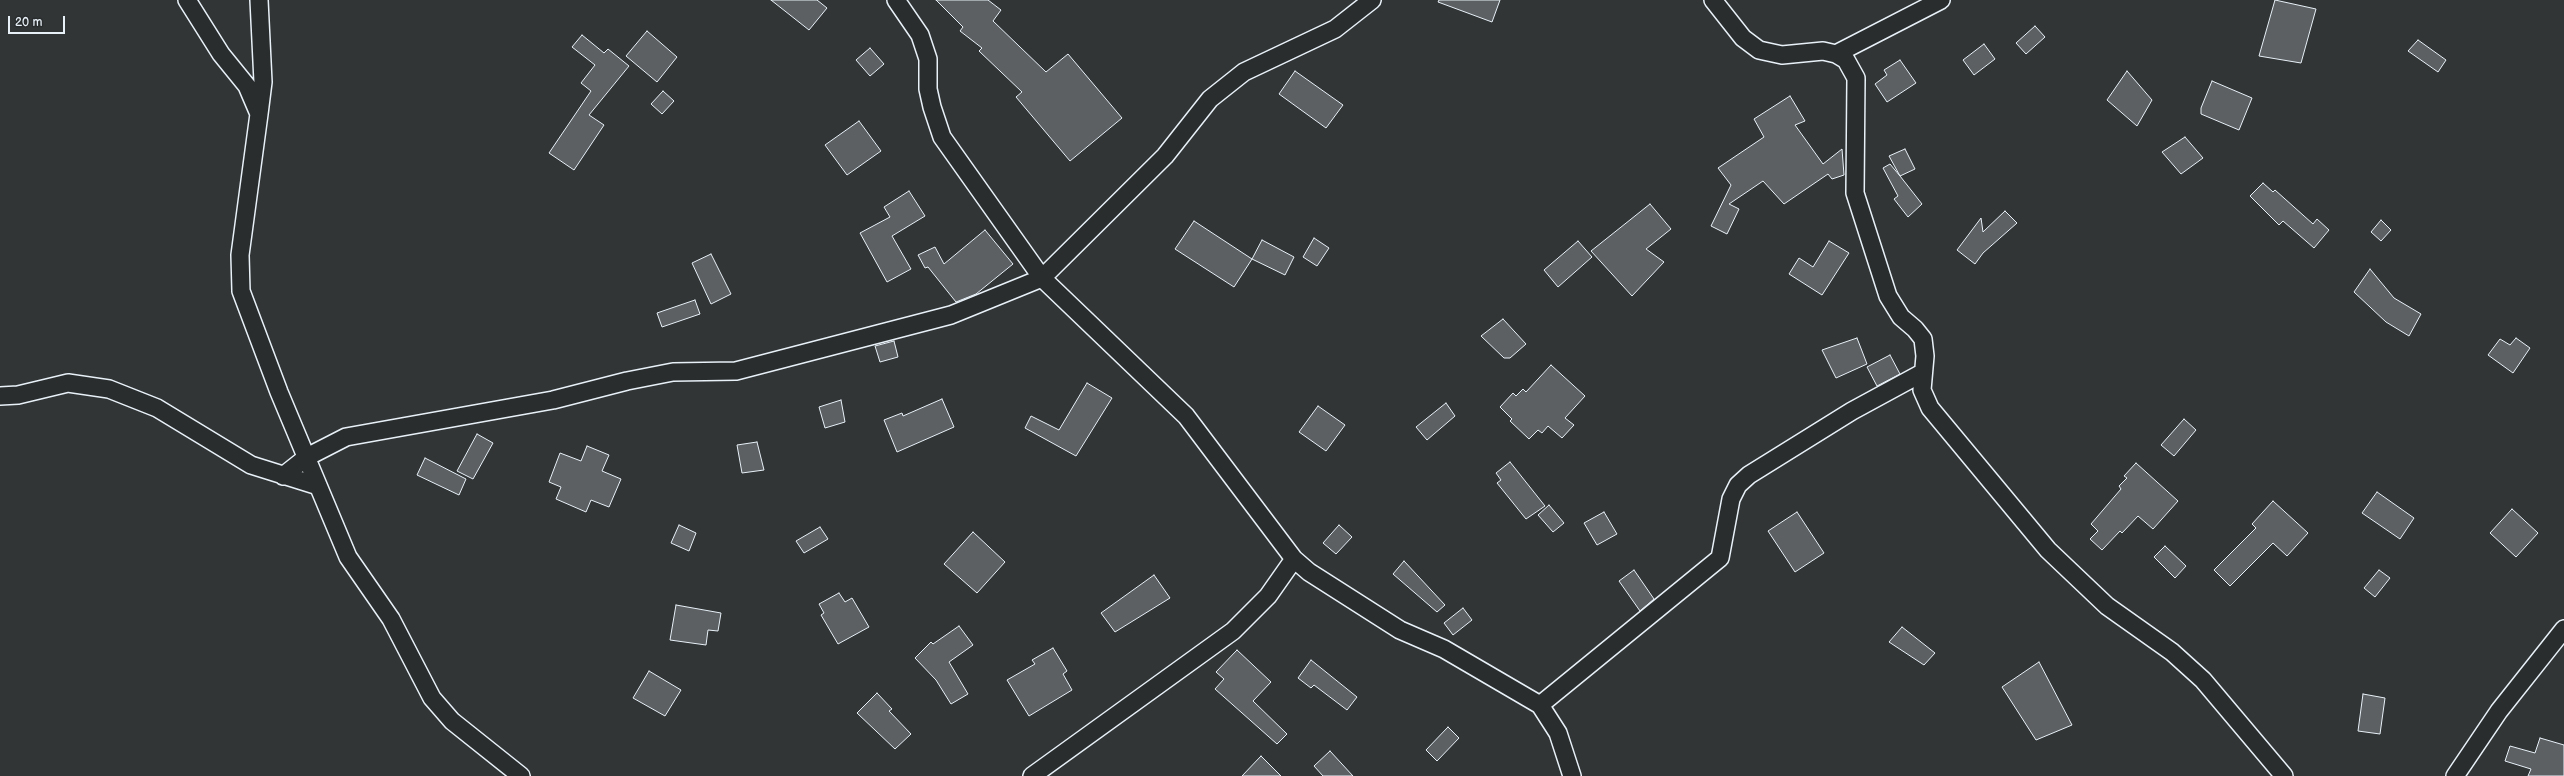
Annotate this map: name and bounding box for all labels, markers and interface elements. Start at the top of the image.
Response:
scale bar [10,8,67,34]
text: 20 m [15,15,42,30]

